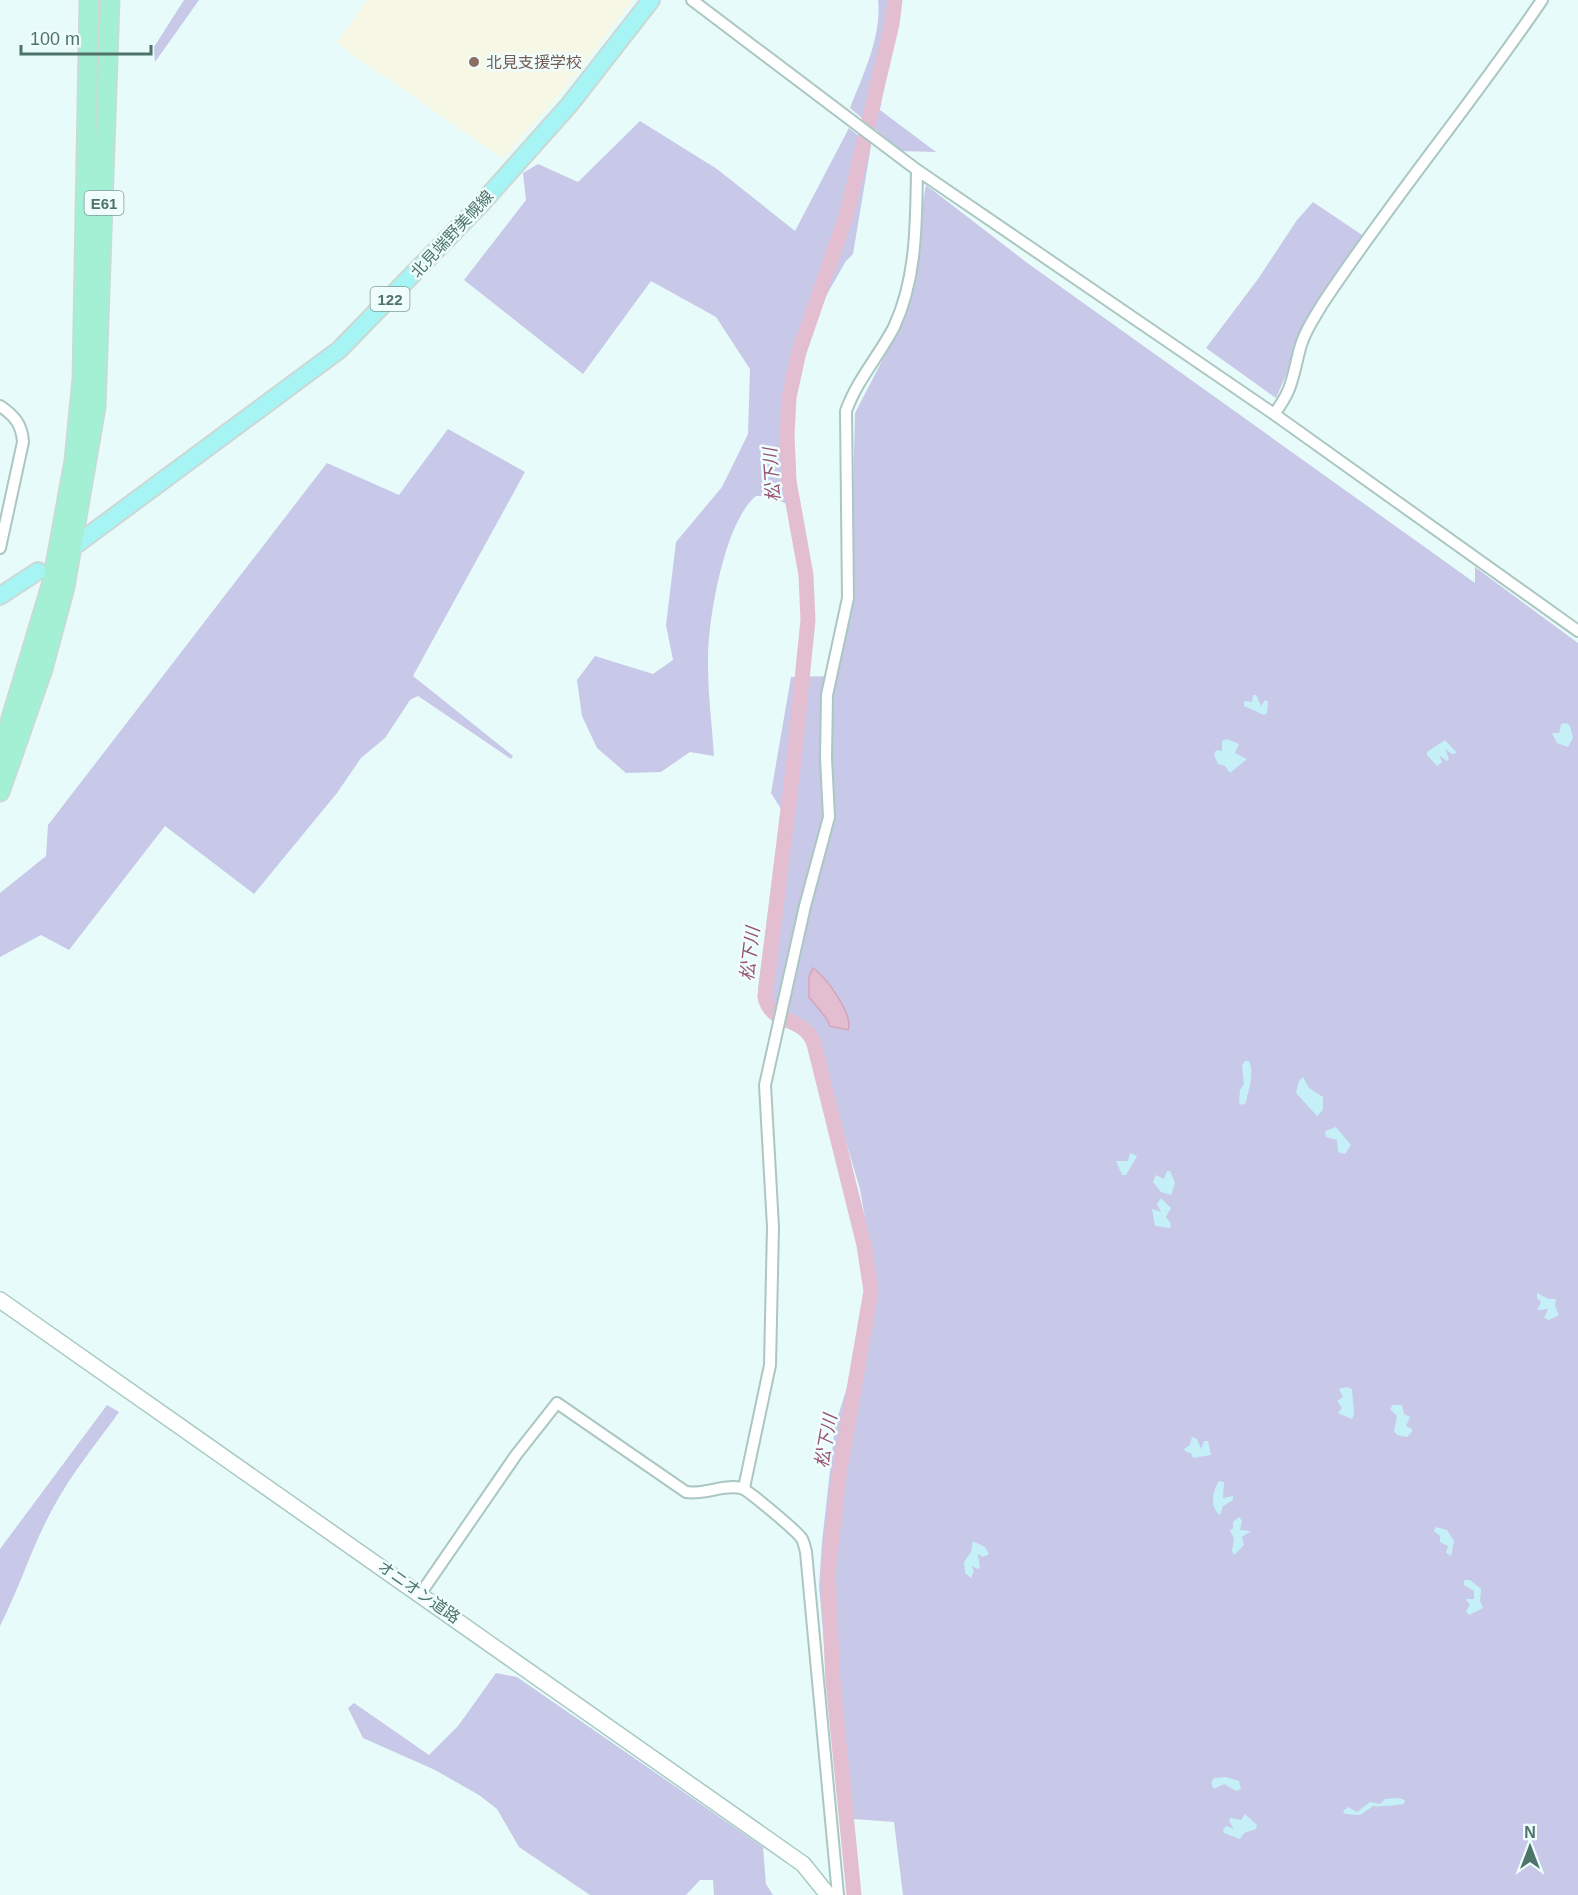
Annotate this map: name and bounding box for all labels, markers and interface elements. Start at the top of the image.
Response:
scale bar [21,18,152,56]
text: 100 m [30,29,80,49]
place label: 北見支援学校 [486,54,582,71]
marker: 北見支援学校 [467,55,481,69]
street label: 北見端野美幌線 [408,187,496,281]
road number: E61 [84,191,124,215]
road number: 122 [370,287,410,311]
water label: 松下川 [760,445,784,503]
water label: 松下川 [737,924,763,982]
water label: 松下川 [811,1411,841,1469]
street label: オニオン道路 [375,1558,463,1626]
north arrow [1500,1817,1560,1877]
text: N [1524,1824,1536,1841]

